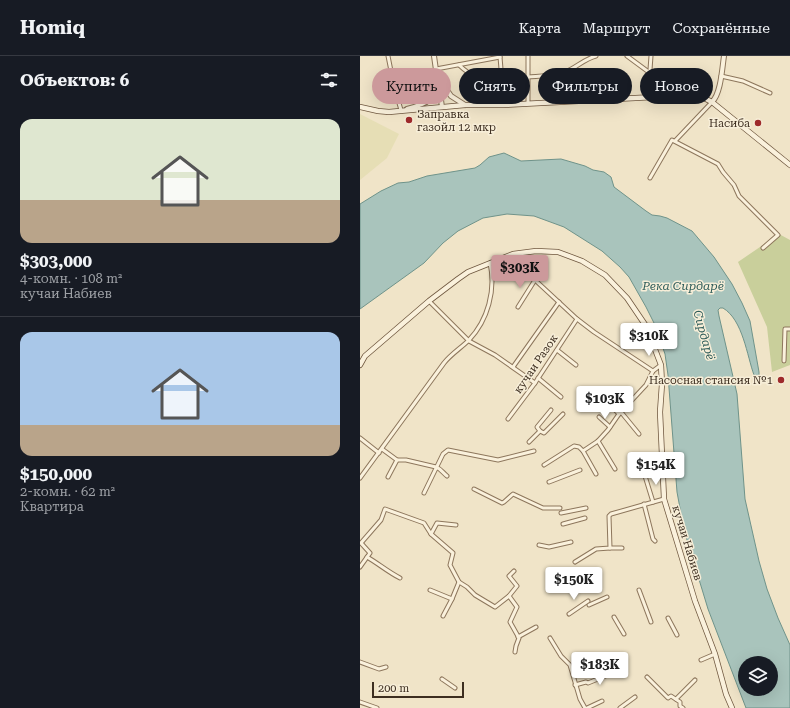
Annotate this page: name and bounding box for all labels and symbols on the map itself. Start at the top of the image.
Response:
place label: Заправка газойл 12 мкр [417,108,496,134]
marker: Заправка газойл 12 мкр [404,115,414,125]
place label: Насиба [709,117,750,130]
marker: Насиба [753,118,763,128]
pin: $303K [492,255,548,289]
water label: Река Сирдарё [641,279,724,293]
water label: Сирдарё [690,309,718,361]
pin: $310K [621,323,677,357]
street label: кучаи Разок [511,332,561,396]
place label: Насосная стансия №1 [649,374,773,387]
marker: Насосная стансия №1 [776,375,786,385]
pin: $103K [577,386,633,420]
pin: $154K [628,452,684,486]
street label: кучаи Набиев [669,504,705,582]
pin: $150K [546,567,602,601]
pin: $183K [572,652,628,686]
scale bar [372,680,464,699]

